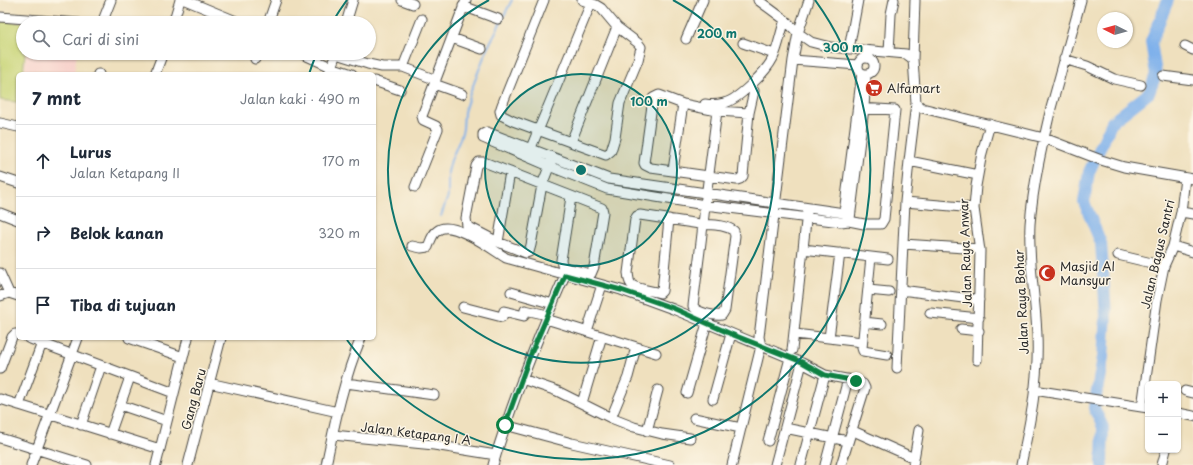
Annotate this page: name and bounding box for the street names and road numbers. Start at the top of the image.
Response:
street label: Jalan Raya Anwar [954,198,976,308]
street label: Jalan Bagus Santri [1136,198,1178,310]
street label: Jalan Raya Bohar [1009,248,1033,355]
street label: Gang Baru [176,366,210,432]
street label: Jalan Ketapang I A [360,417,472,449]

